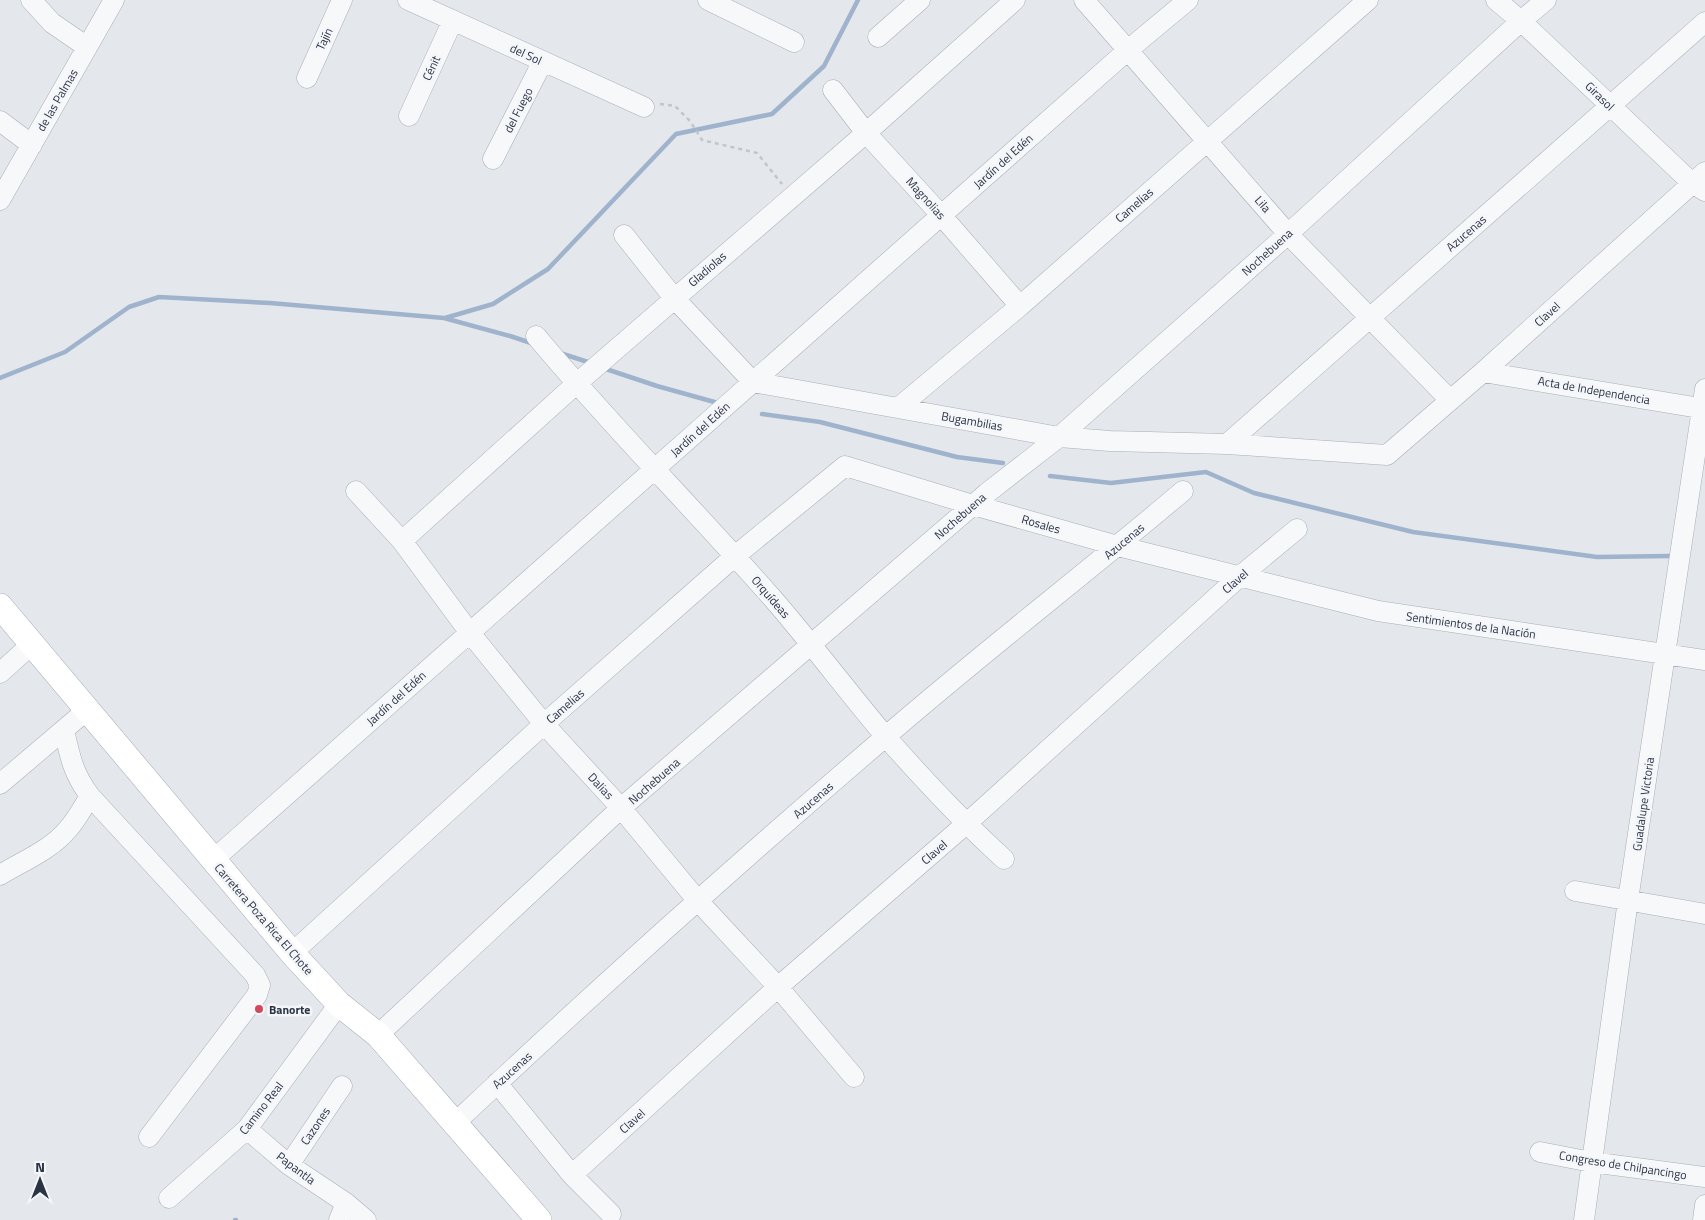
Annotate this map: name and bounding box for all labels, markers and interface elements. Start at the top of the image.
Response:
street label: Tajín [311,25,337,53]
street label: del Sol [507,38,545,70]
street label: Cénit [417,52,445,84]
street label: de las Palmas [31,65,83,135]
street label: Girasol [1581,77,1619,115]
street label: del Fuego [498,84,538,136]
street label: Jardín del Edén [969,129,1037,193]
street label: Magnolias [902,172,951,224]
street label: Camelias [1111,183,1158,227]
street label: Lila [1250,191,1276,217]
street label: Azucenas [1442,210,1491,256]
street label: Nochebuena [1237,224,1297,280]
street label: Gladiolas [683,247,731,291]
street label: Clavel [1530,297,1564,331]
street label: Acta de Independencia [1536,371,1652,409]
street label: Jardín del Edén [666,397,734,461]
street label: Bugambilias [940,406,1005,436]
street label: Nochebuena [930,488,990,544]
street label: Rosales [1019,509,1063,539]
street label: Azucenas [1099,518,1149,564]
street label: Clavel [1218,564,1252,598]
street label: Orquídeas [747,571,795,623]
street label: Sentimientos de la Nación [1405,606,1537,644]
street label: Jardín del Edén [362,666,430,730]
street label: Camelias [542,684,589,728]
street label: Nochebuena [624,753,684,809]
street label: Guadalupe Victoria [1627,756,1659,852]
street label: Dalias [584,768,619,804]
street label: Azucenas [789,777,838,823]
street label: Clavel [917,835,951,869]
street label: Carretera Poza Rica El Chote [210,859,318,979]
place label: Banorte [269,1000,310,1019]
marker: Banorte [253,1003,265,1015]
street label: Azucenas [488,1047,537,1093]
street label: Camino Real [234,1077,288,1139]
street label: Cazones [295,1103,335,1149]
street label: Clavel [615,1104,649,1138]
street label: Congreso de Chilpancingo [1558,1146,1688,1184]
street label: Papantla [272,1147,320,1189]
north arrow [15,1155,65,1205]
text: N [35,1156,45,1177]

